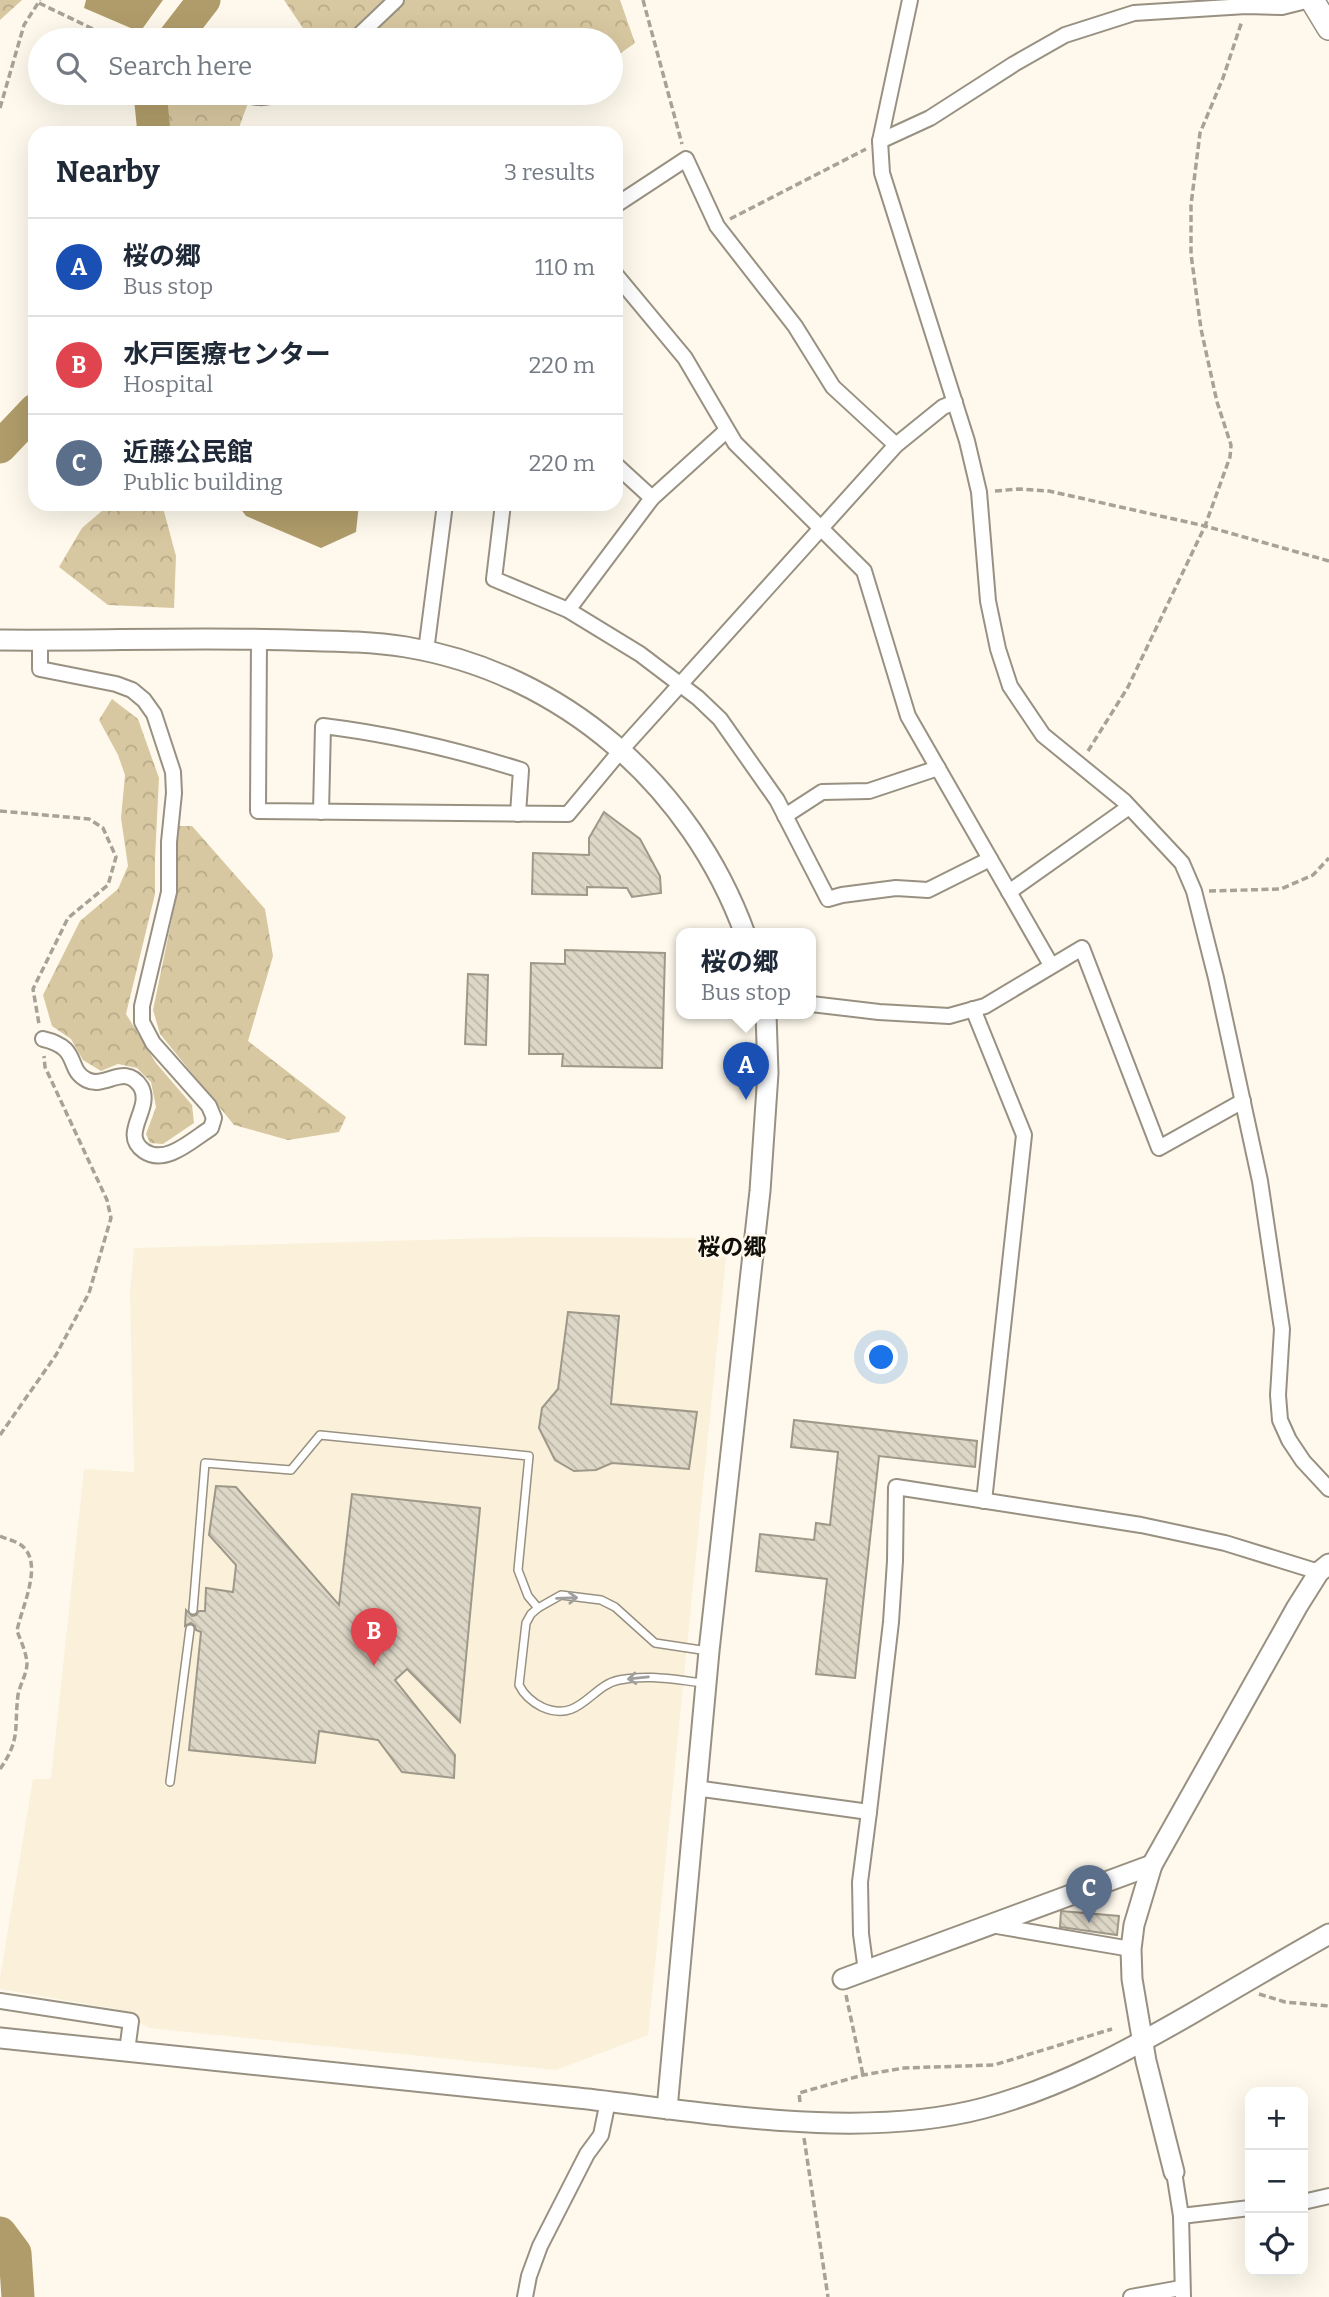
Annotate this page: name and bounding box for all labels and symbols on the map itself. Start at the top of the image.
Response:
pin: A [723,1042,769,1100]
district label: 桜の郷 [698,1233,767,1261]
your location [864,1340,898,1374]
one-way arrow [555,1591,578,1604]
pin: B [351,1608,397,1666]
one-way arrow [627,1672,650,1685]
pin: C [1066,1865,1112,1923]

